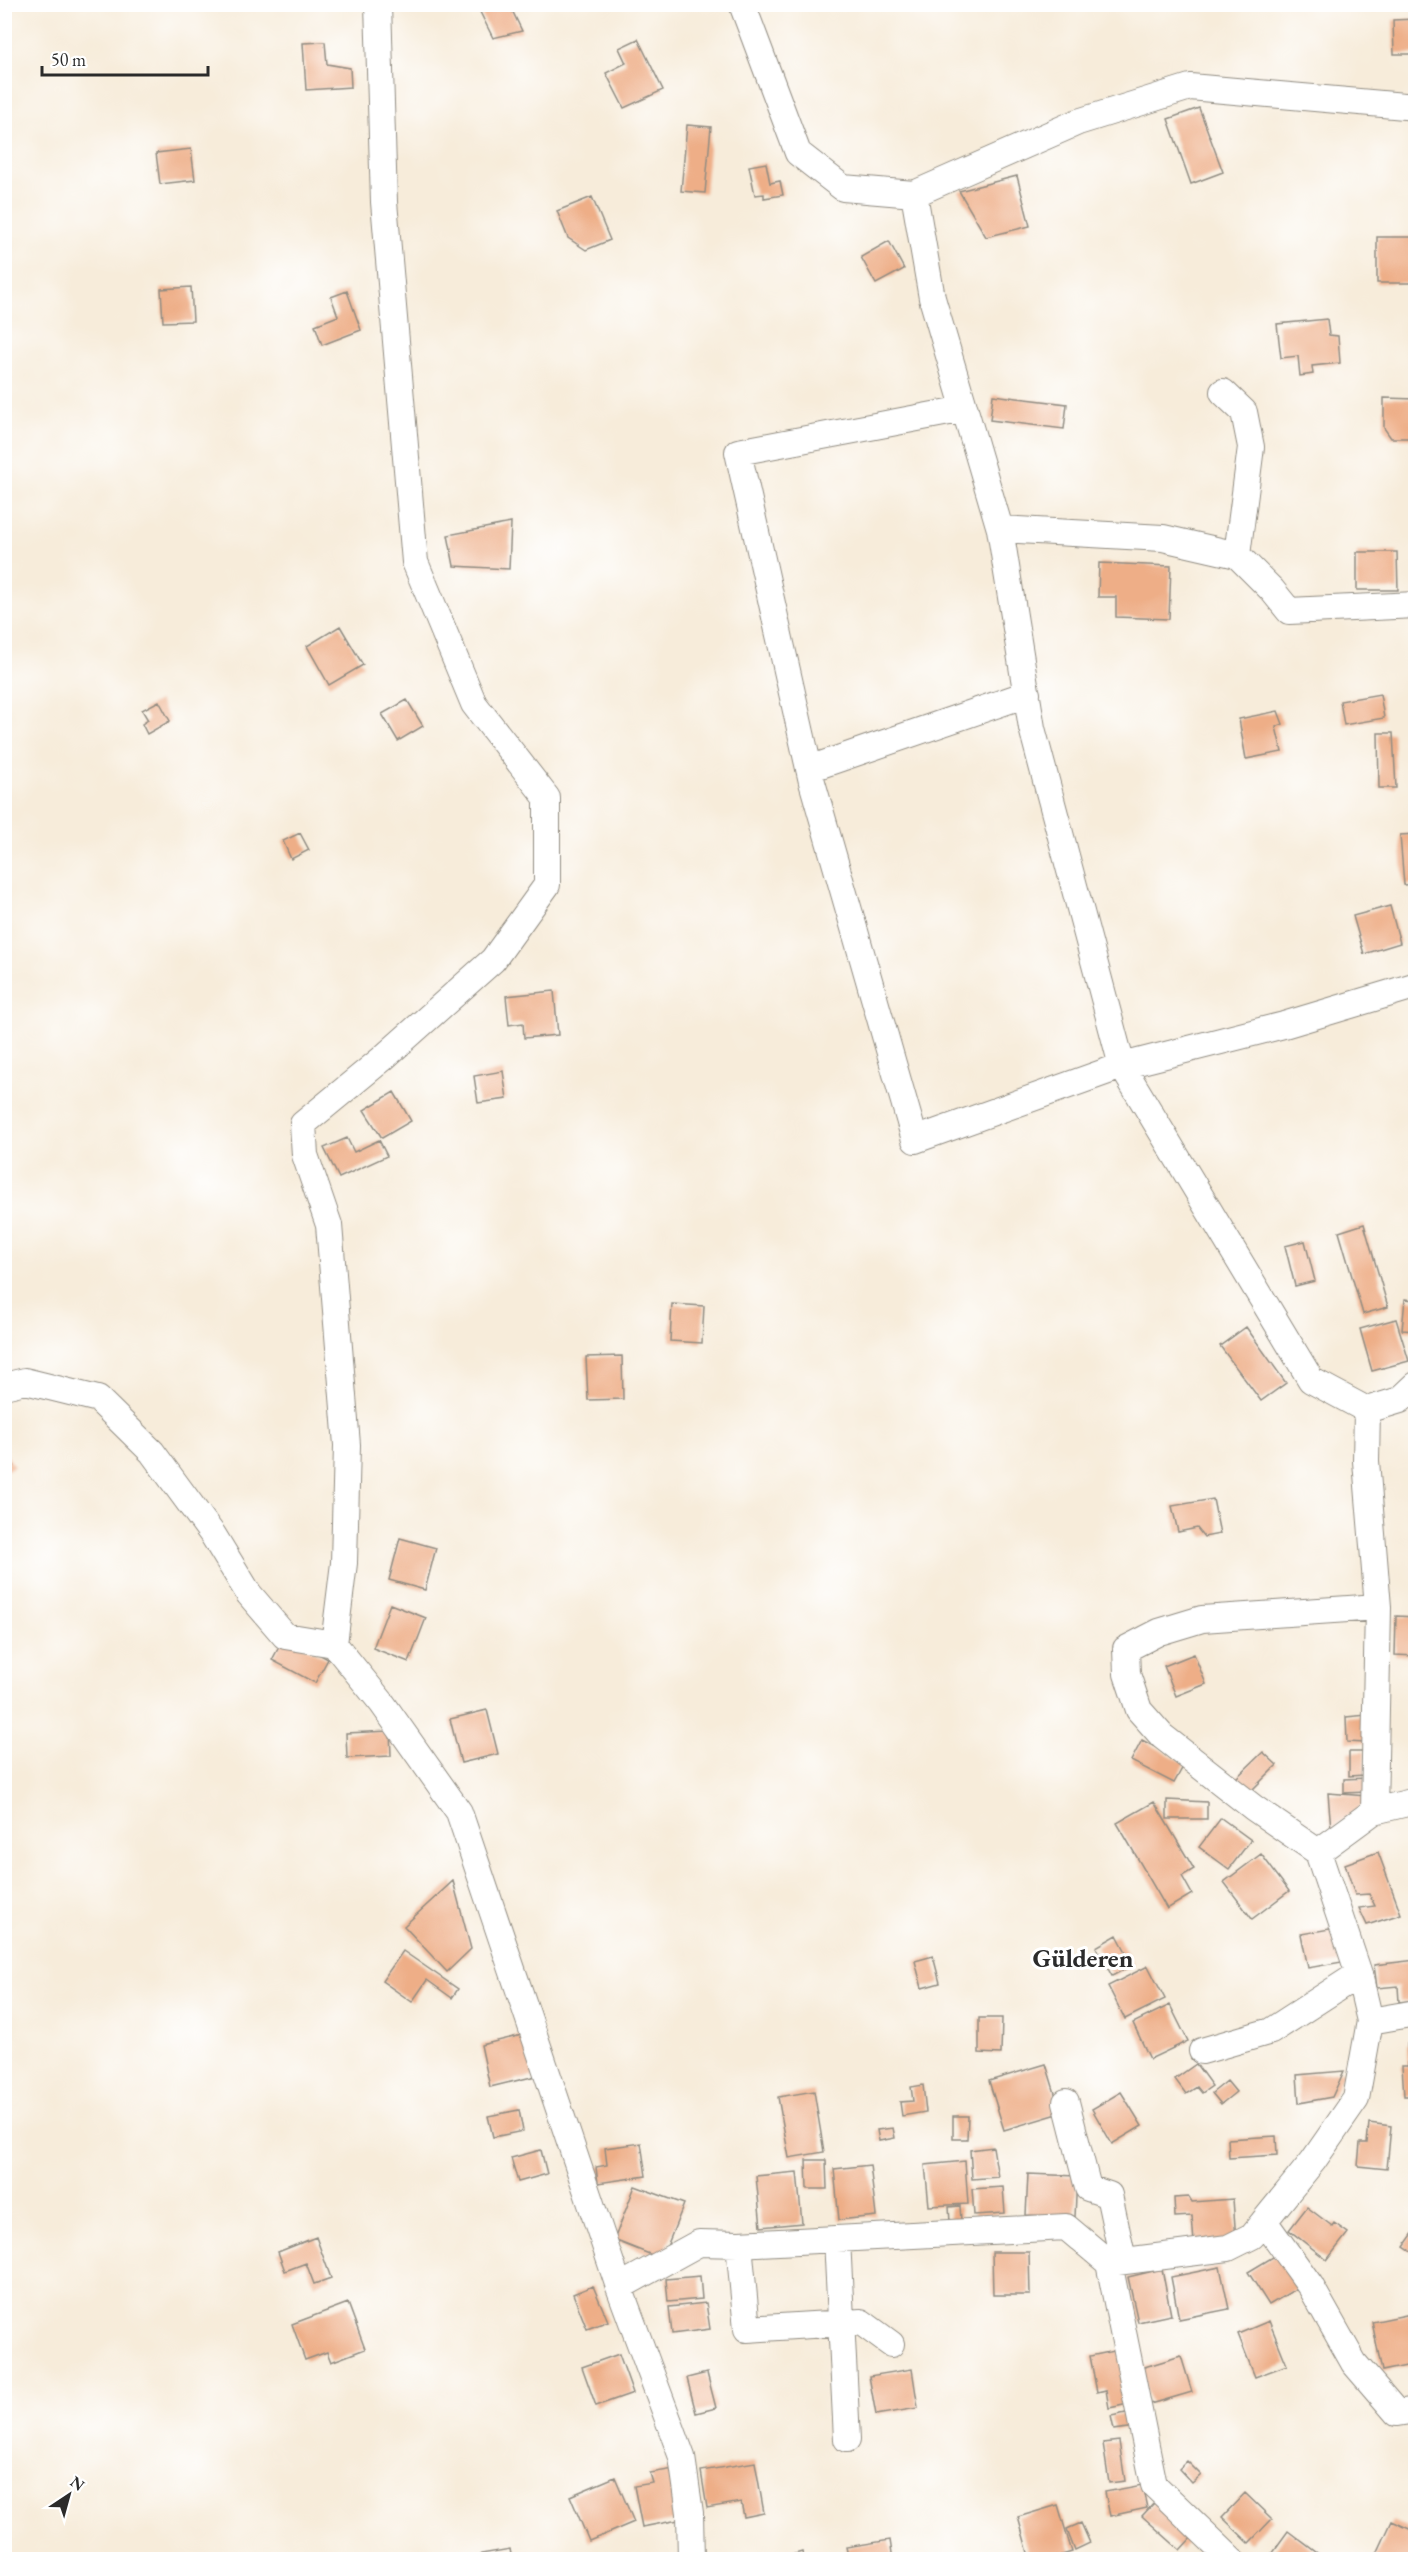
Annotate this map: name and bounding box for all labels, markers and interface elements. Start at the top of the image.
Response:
scale bar [42,39,208,77]
text: 50 m [51,48,86,71]
district label: Gülderen [1033,1941,1134,1975]
north arrow [39,2465,99,2525]
text: N [66,2471,89,2496]

